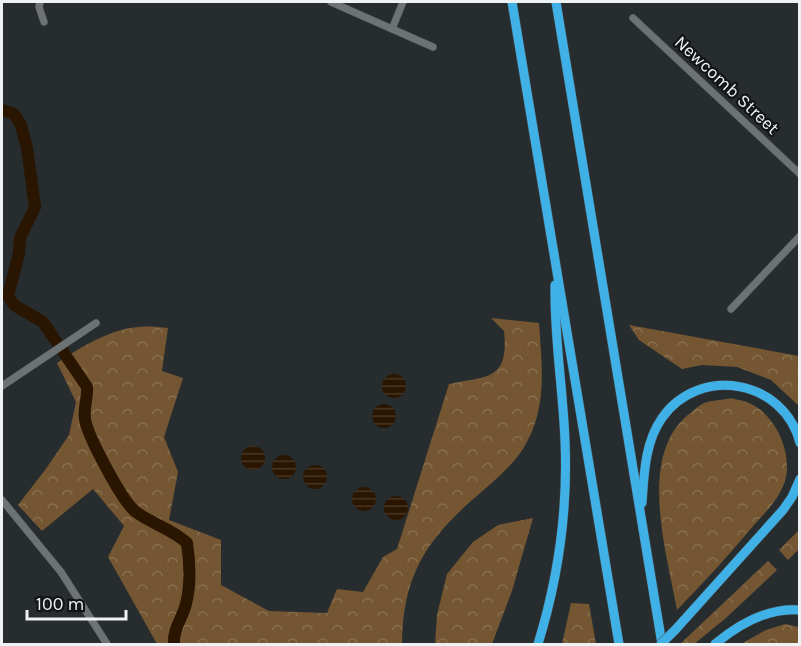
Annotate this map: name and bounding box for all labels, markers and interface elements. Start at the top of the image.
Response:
street label: Newcomb Street [670,31,784,139]
scale bar [27,583,126,621]
text: 100 m [36,593,84,615]

